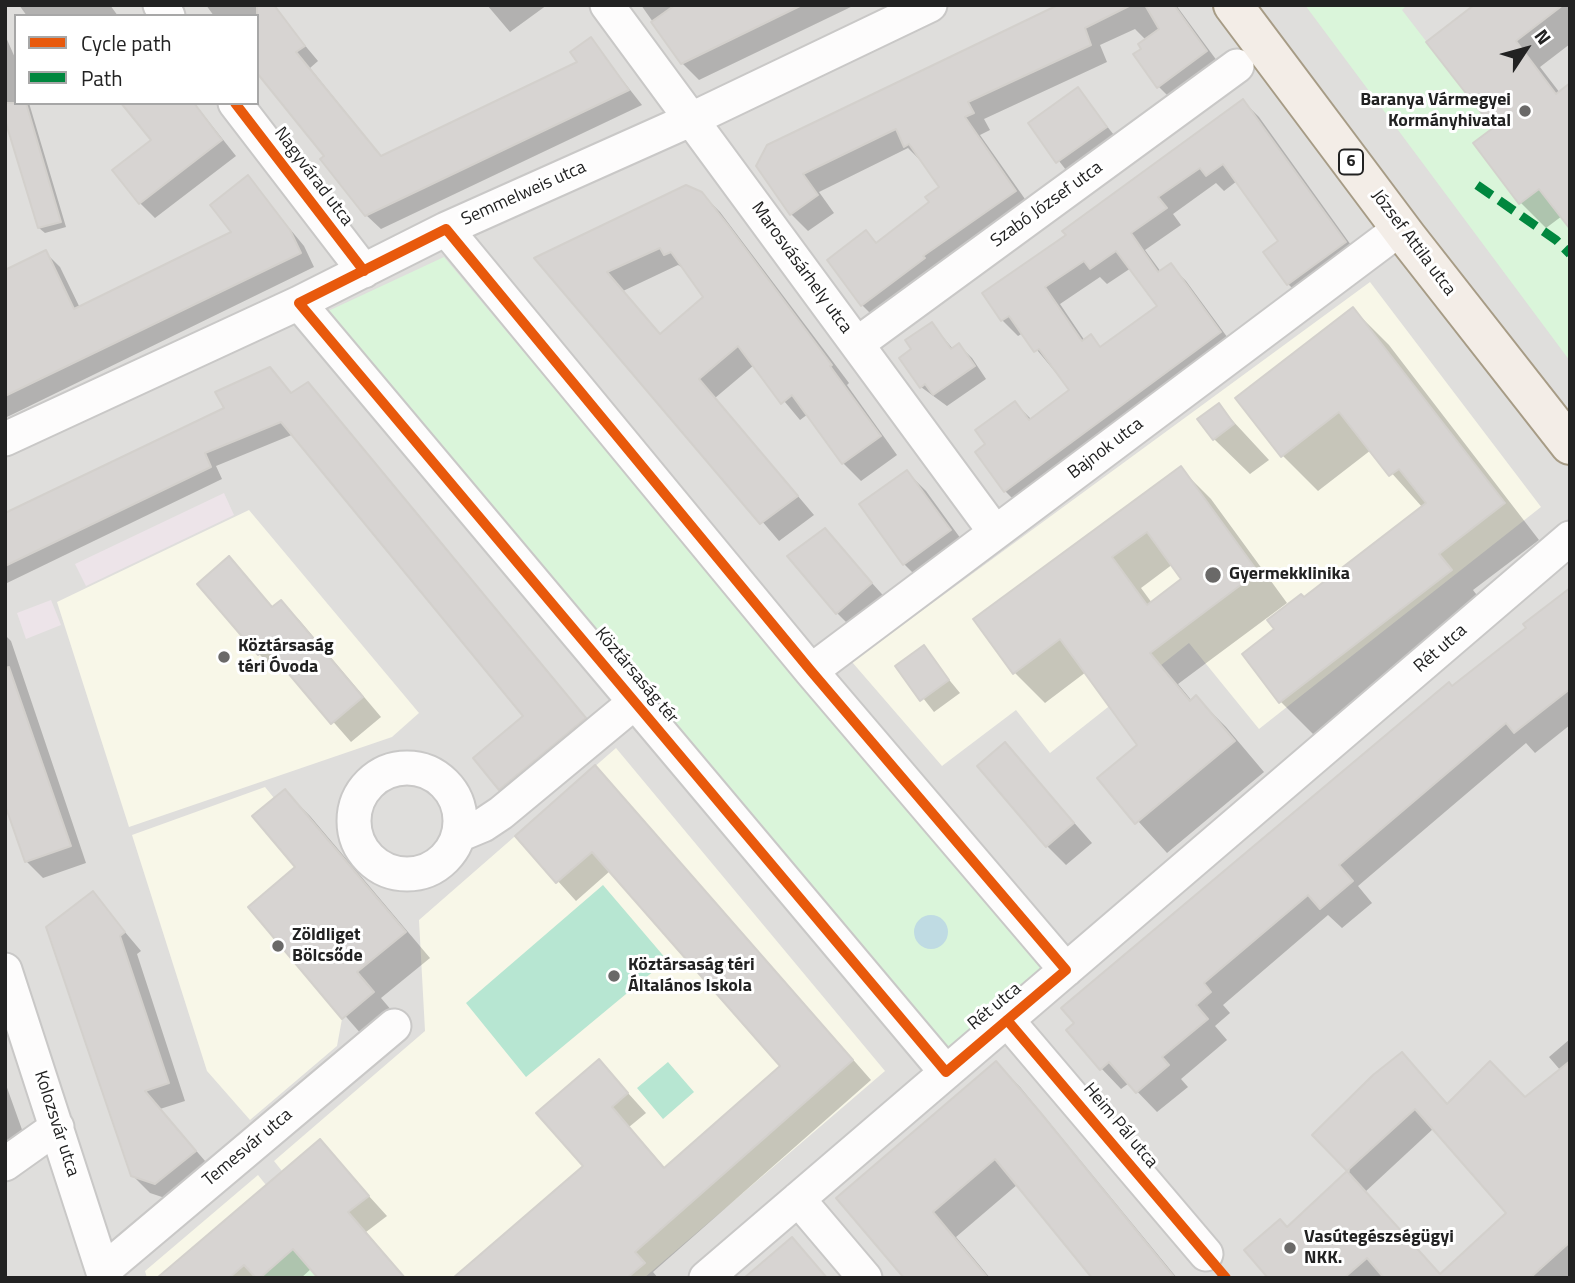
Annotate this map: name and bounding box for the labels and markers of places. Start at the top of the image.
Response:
place label: Baranya Vármegyei Kormányhivatal [1360,90,1511,132]
marker: Baranya Vármegyei Kormányhivatal [1517,103,1533,119]
place label: Gyermekklinika [1229,564,1350,586]
marker: Gyermekklinika [1203,565,1223,585]
place label: Köztársaság téri Óvoda [238,636,334,678]
marker: Köztársaság téri Óvoda [216,649,232,665]
place label: Zöldliget Bölcsőde [292,925,363,968]
marker: Zöldliget Bölcsőde [270,938,286,954]
place label: Köztársaság téri Általános Iskola [628,955,755,998]
marker: Köztársaság téri Általános Iskola [606,968,622,984]
place label: Vasútegészségügyi NKK. [1304,1227,1454,1270]
marker: Vasútegészségügyi NKK. [1282,1240,1298,1256]

